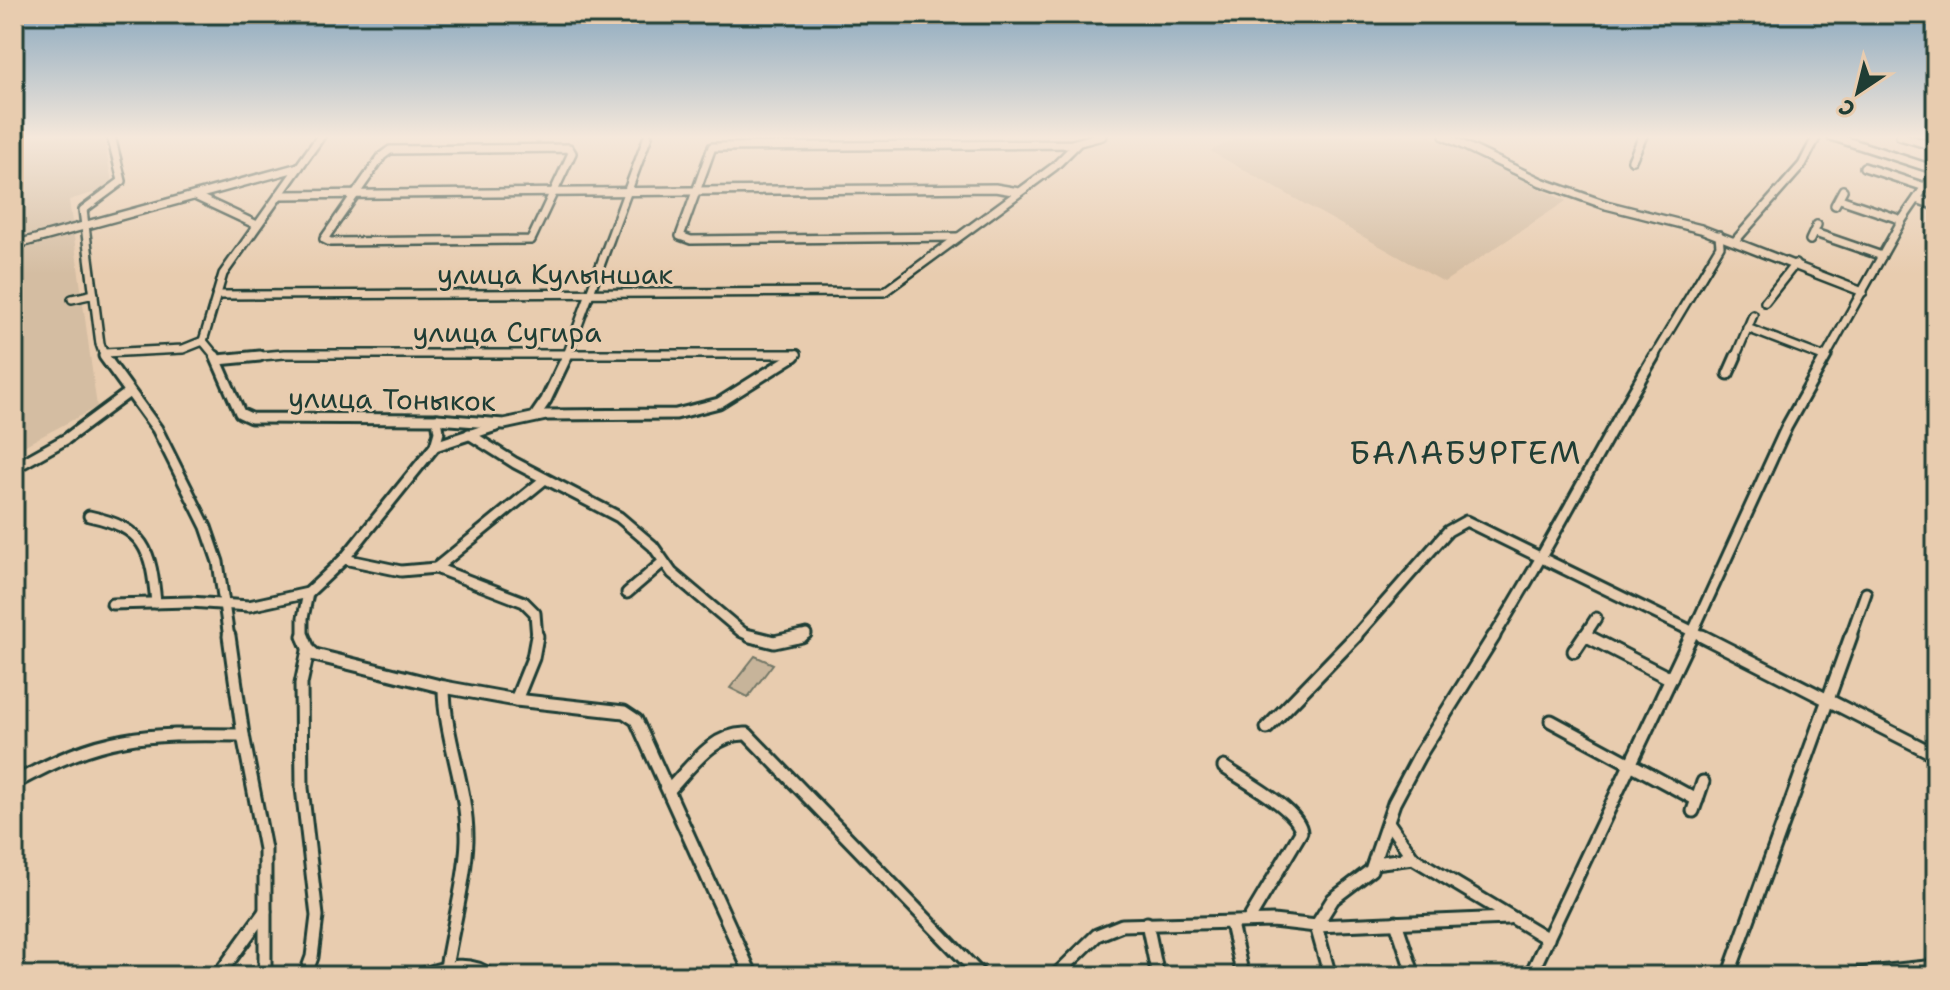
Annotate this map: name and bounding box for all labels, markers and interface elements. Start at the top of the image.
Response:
north arrow [1818,52,1898,132]
text: С [1833,92,1861,124]
street label: улица Кулыншак [437,255,673,293]
street label: улица Сугира [412,313,602,351]
street label: улица Тоныкок [288,378,496,420]
district label: БАЛАБУРГЕМ [1349,431,1583,474]

